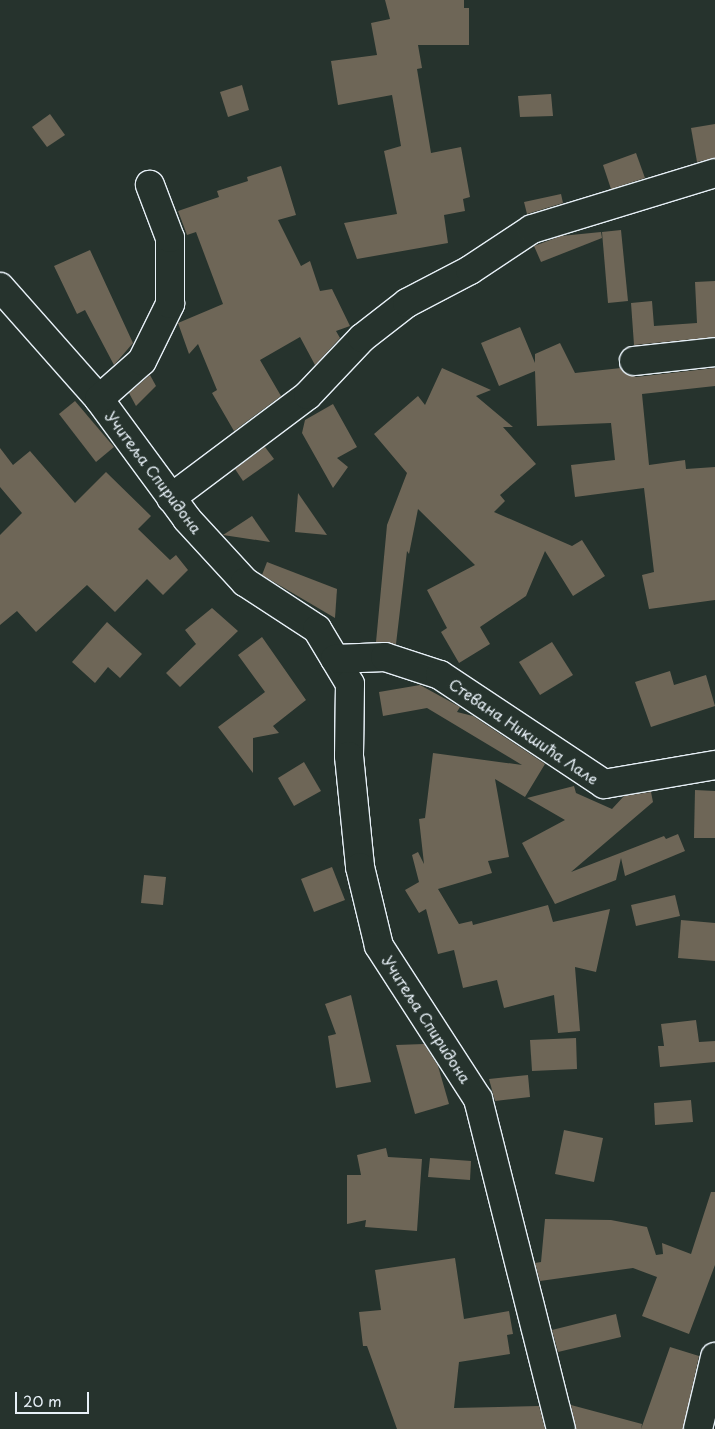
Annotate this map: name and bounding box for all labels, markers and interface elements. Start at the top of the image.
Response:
street label: Учитеља Спиридона [102,407,206,537]
street label: Стевана Никшића Лале [445,674,603,788]
street label: Учитеља Спиридона [379,951,475,1087]
scale bar [18,1382,91,1414]
text: 20 m [23,1389,62,1412]

